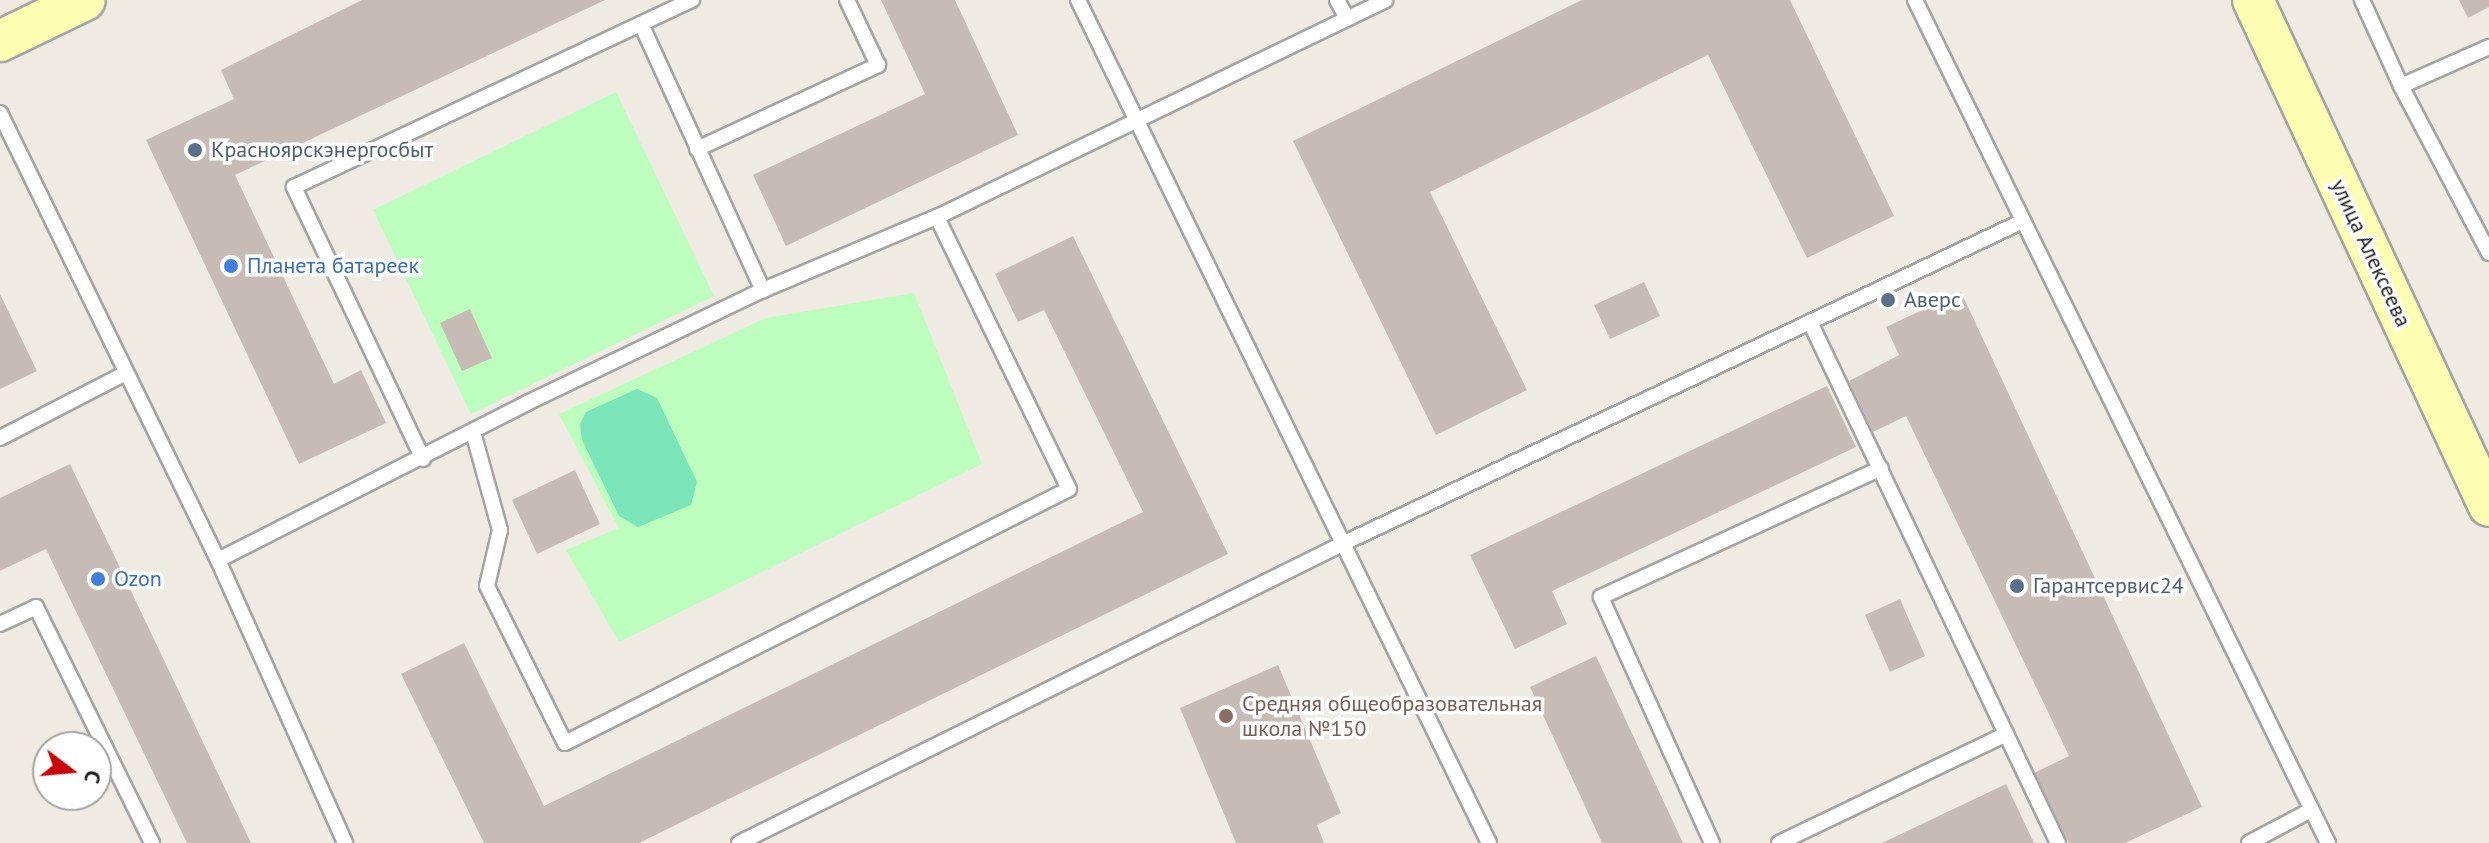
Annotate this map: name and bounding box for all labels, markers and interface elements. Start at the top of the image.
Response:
place label: Красноярскэнергосбыт [211,137,433,163]
marker: Красноярскэнергосбыт [186,141,204,159]
street label: улица Алексеева [2325,175,2417,331]
place label: Планета батареек [247,253,419,279]
marker: Планета батареек [222,257,240,275]
place label: Аверс [1904,287,1961,313]
marker: Аверс [1879,291,1897,309]
place label: Ozon [114,566,162,592]
marker: Ozon [89,570,107,588]
place label: Гарантсервис24 [2033,573,2184,599]
marker: Гарантсервис24 [2008,577,2026,595]
place label: Средняя общеобразовательная школа №150 [1242,690,1542,742]
marker: Средняя общеобразовательная школа №150 [1217,707,1235,725]
north arrow [32,731,112,811]
text: С [78,767,108,787]

